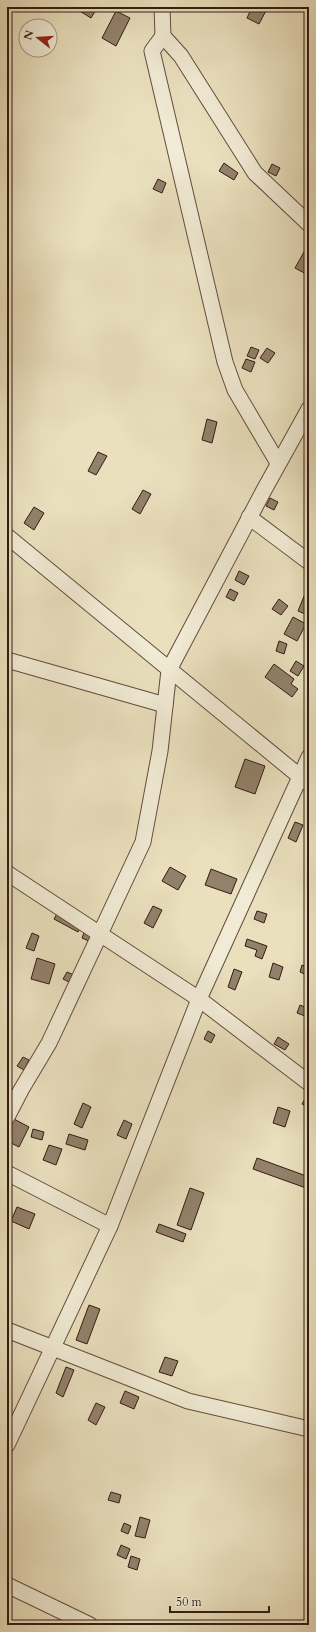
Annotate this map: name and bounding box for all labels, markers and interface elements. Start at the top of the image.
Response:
north arrow [18,18,58,58]
text: N [20,28,38,42]
scale bar [170,1588,269,1614]
text: 50 m [176,1594,203,1610]

